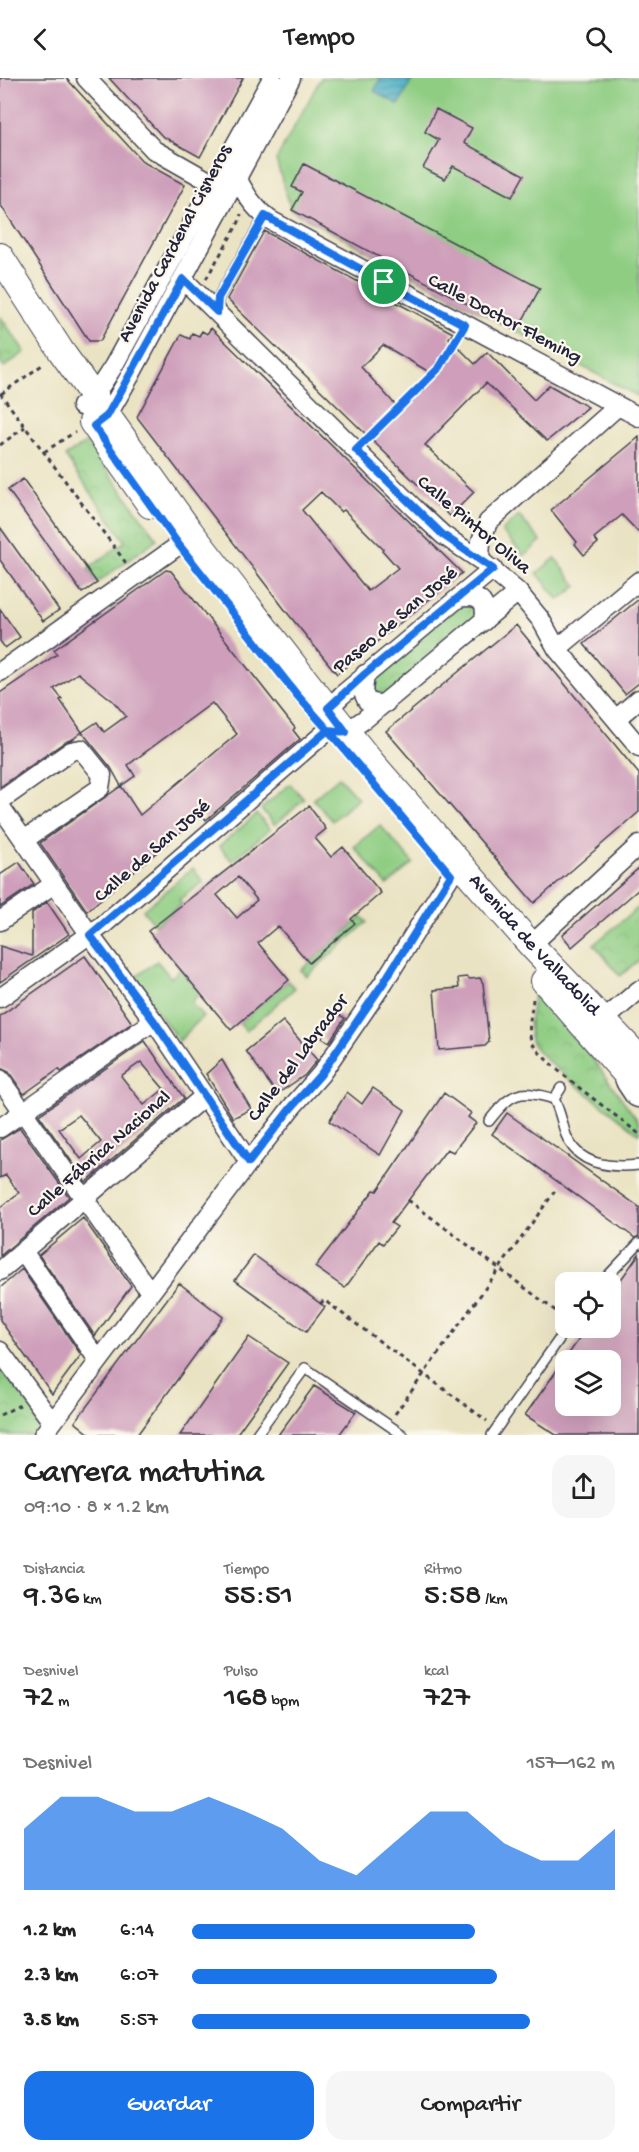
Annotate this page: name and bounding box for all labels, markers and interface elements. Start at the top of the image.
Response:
icon: back [24,23,57,56]
text: Tempo [284,23,355,55]
icon: search [582,23,615,56]
street label: Avenida Cardenal Cisneros [114,141,238,347]
pin [358,256,409,307]
icon: arrive [367,265,400,298]
street label: Calle Doctor Fleming [423,270,585,370]
street label: Calle Pintor Oliva [411,472,535,581]
street label: Paseo de San José [328,562,463,680]
street label: Calle de San José [90,795,216,909]
street label: Avenida de Valladolid [463,870,606,1023]
street label: Calle del Labrador [244,989,355,1127]
street label: Calle Fábrica Nacional [24,1086,176,1224]
map controls [555,1272,621,1416]
button: locate [555,1272,621,1338]
button: layers [555,1350,621,1416]
text: Carrera matutina [24,1455,264,1493]
button: share [552,1455,615,1518]
text: 09:10 · 8 × 1.2 km [24,1497,169,1520]
text: Distancia [24,1561,85,1580]
text: Tiempo [224,1561,269,1580]
text: Ritmo [424,1561,462,1580]
text: 9.36 [24,1580,79,1615]
text: 55:51 [224,1580,293,1615]
text: 5:58 [424,1580,481,1615]
text: km [79,1591,102,1610]
text: /km [481,1591,508,1610]
text: Desnivel [24,1663,78,1682]
text: Pulso [224,1663,258,1682]
text: kcal [424,1663,449,1682]
text: 72 [24,1682,54,1717]
text: 168 [224,1682,268,1717]
text: 727 [424,1682,470,1717]
text: m [54,1693,69,1712]
text: bpm [268,1693,299,1712]
text: Desnivel [24,1753,92,1776]
text: 157–162 m [527,1753,615,1776]
text: 1.2 km [24,1920,76,1943]
text: 6:14 [120,1920,154,1943]
text: 2.3 km [24,1965,78,1988]
text: 6:07 [120,1965,158,1988]
text: 3.5 km [24,2010,79,2033]
text: 5:57 [120,2010,158,2033]
button: Guardar [24,2071,314,2140]
button: Compartir [326,2071,615,2140]

